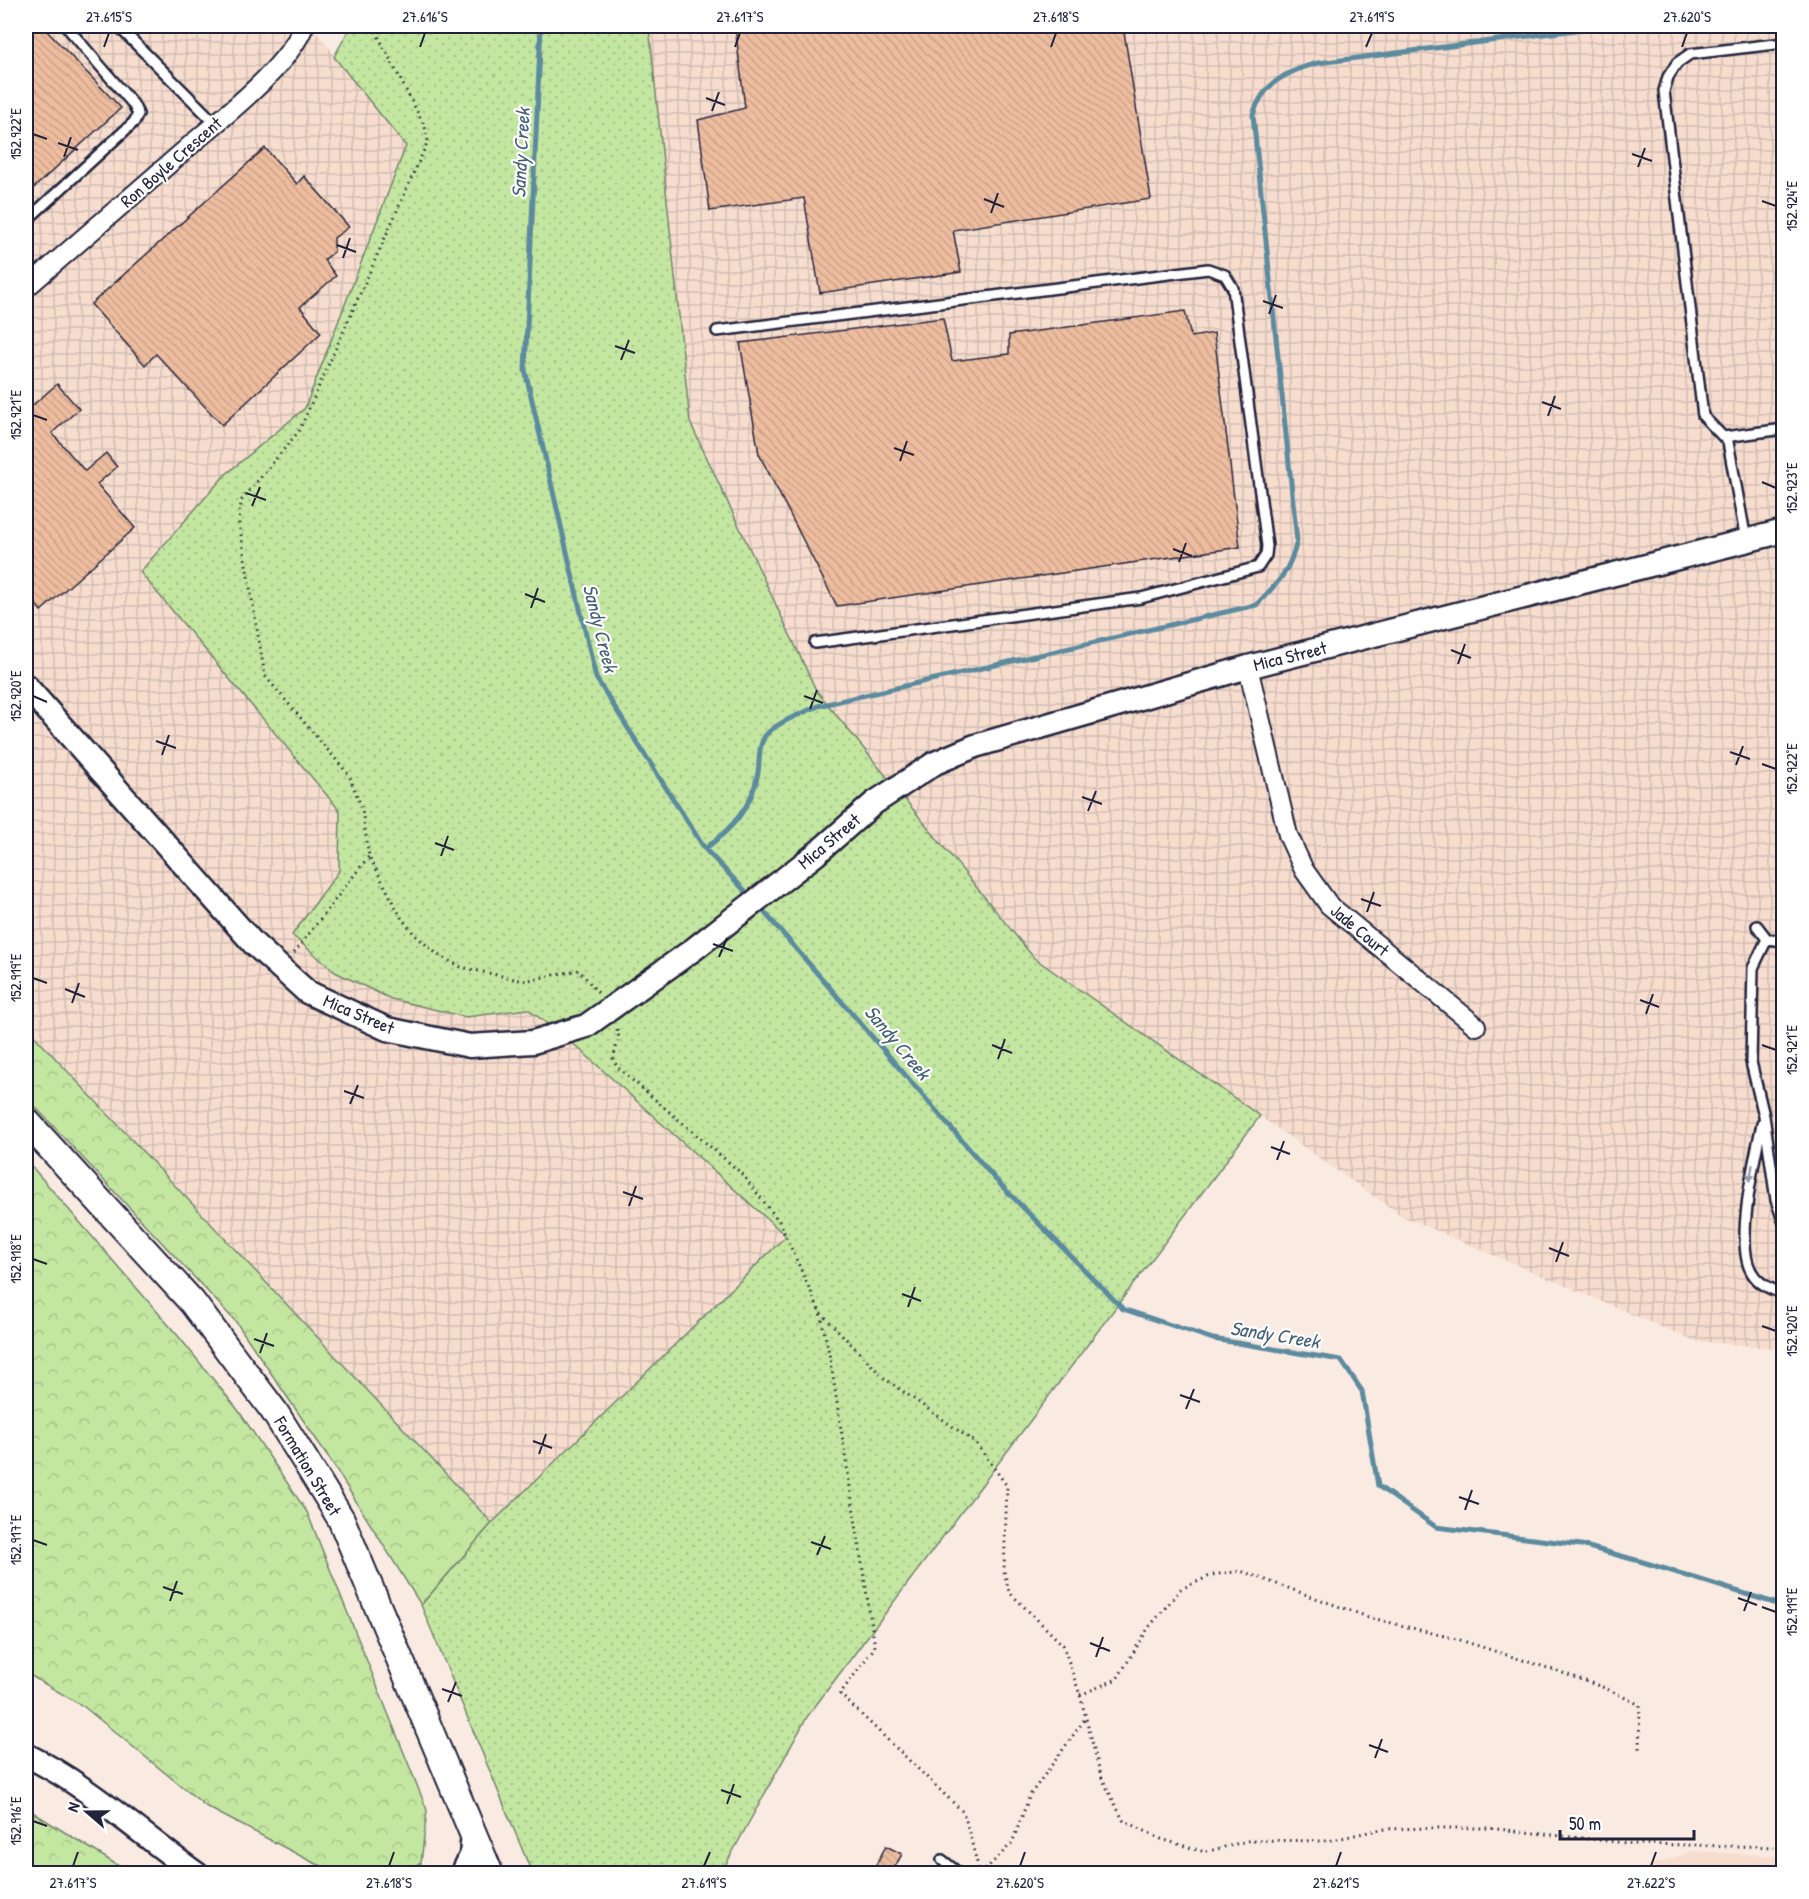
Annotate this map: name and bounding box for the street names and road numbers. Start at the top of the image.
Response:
street label: Ron Boyle Crescent [115,110,228,213]
street label: Mica Street [1251,635,1330,677]
street label: Mica Street [792,807,866,875]
street label: Jade Court [1325,898,1395,962]
street label: Mica Street [320,988,399,1040]
street label: Formation Street [268,1411,348,1521]

